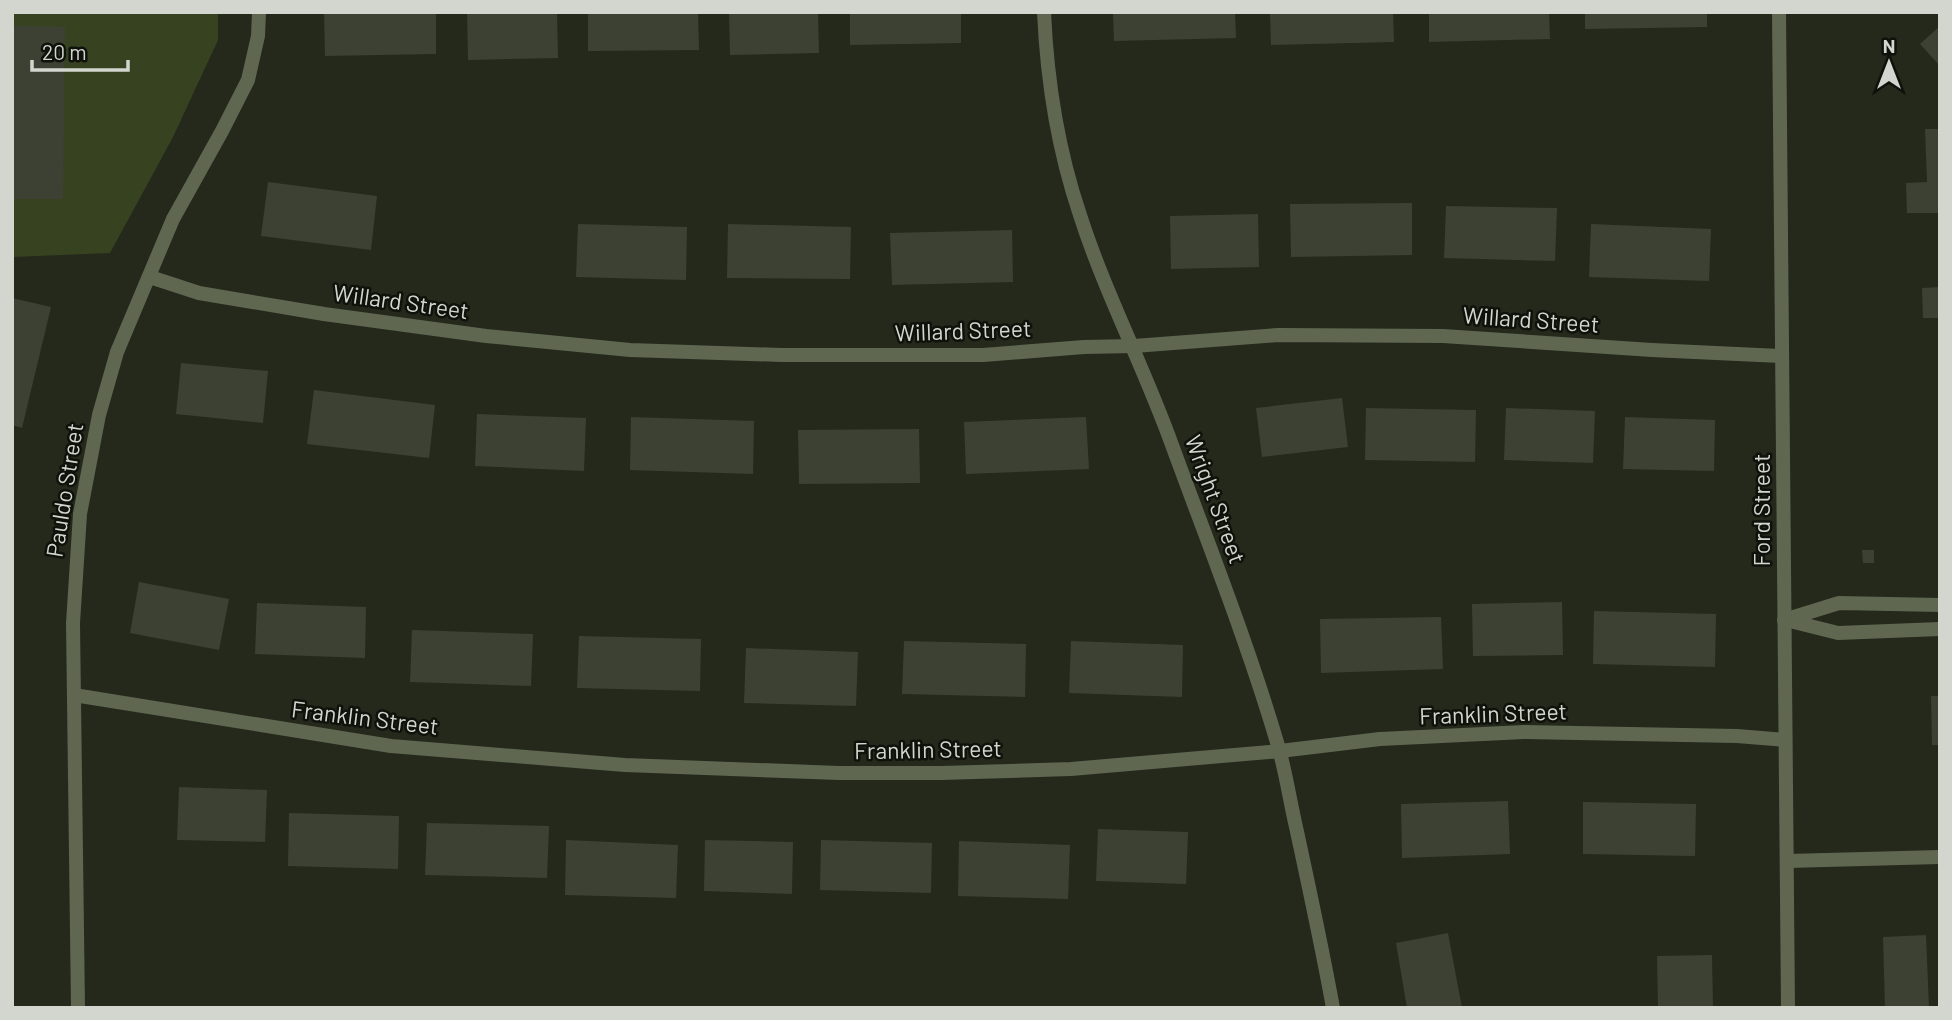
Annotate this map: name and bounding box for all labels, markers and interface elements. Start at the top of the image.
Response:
scale bar [32,28,128,72]
north arrow [1854,28,1924,98]
text: N [1883,34,1895,57]
text: 20 m [42,39,87,64]
street label: Willard Street [331,278,471,324]
street label: Willard Street [1462,300,1600,338]
street label: Willard Street [894,314,1032,346]
street label: Pauldo Street [40,421,88,559]
street label: Wright Street [1180,431,1252,567]
street label: Ford Street [1747,454,1775,566]
street label: Franklin Street [290,694,440,740]
street label: Franklin Street [1419,696,1567,730]
street label: Franklin Street [854,734,1002,764]

